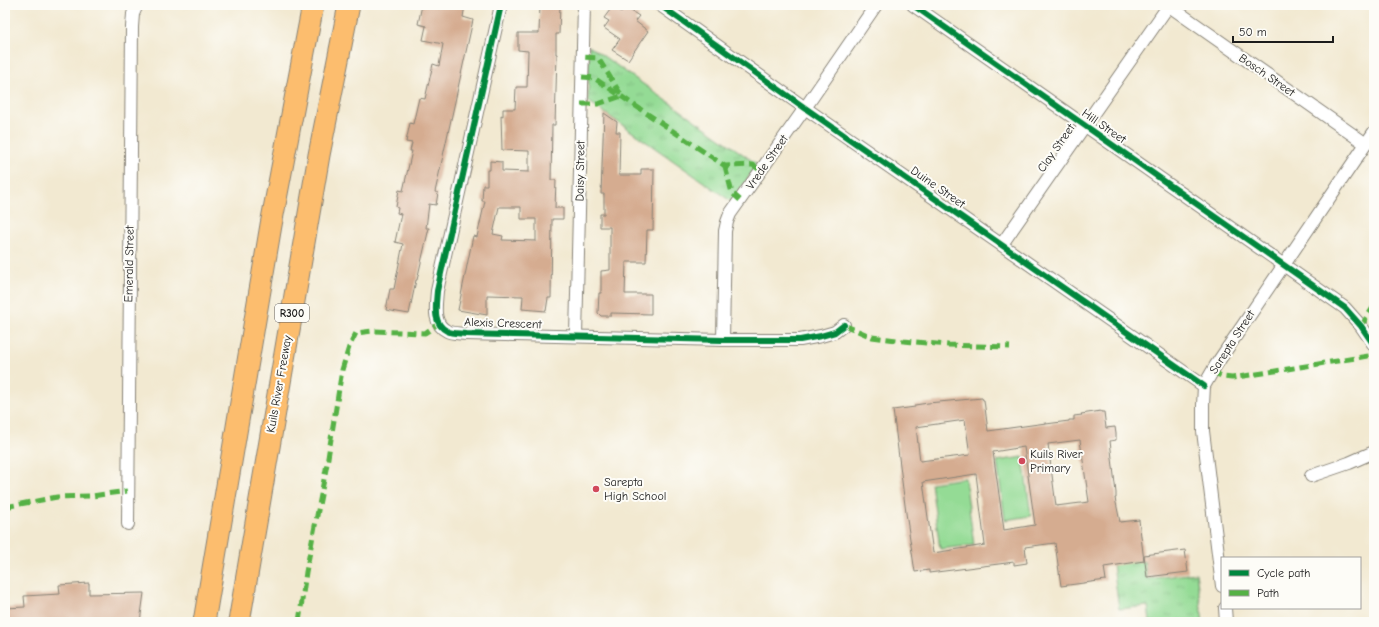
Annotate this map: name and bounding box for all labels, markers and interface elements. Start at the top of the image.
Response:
scale bar [1233,18,1333,44]
text: 50 m [1239,25,1267,39]
street label: Bosch Street [1236,51,1298,100]
street label: Hill Street [1079,106,1129,147]
street label: Clay Street [1034,121,1078,175]
street label: Vrede Street [743,132,791,192]
street label: Daisy Street [572,140,588,202]
street label: Duine Street [908,163,968,211]
street label: Emerald Street [121,225,137,303]
road number: R300 [275,304,309,322]
street label: Sarepta Street [1206,307,1258,376]
street label: Alexis Crescent [464,315,543,331]
street label: Kuils River Freeway [264,334,295,434]
place label: Kuils River Primary [1030,447,1083,475]
marker: Kuils River Primary [1017,456,1027,466]
place label: Sarepta High School [604,475,666,503]
marker: Sarepta High School [591,484,601,494]
legend [1221,557,1361,609]
text: Cycle path [1257,566,1310,580]
text: Path [1257,586,1279,600]

